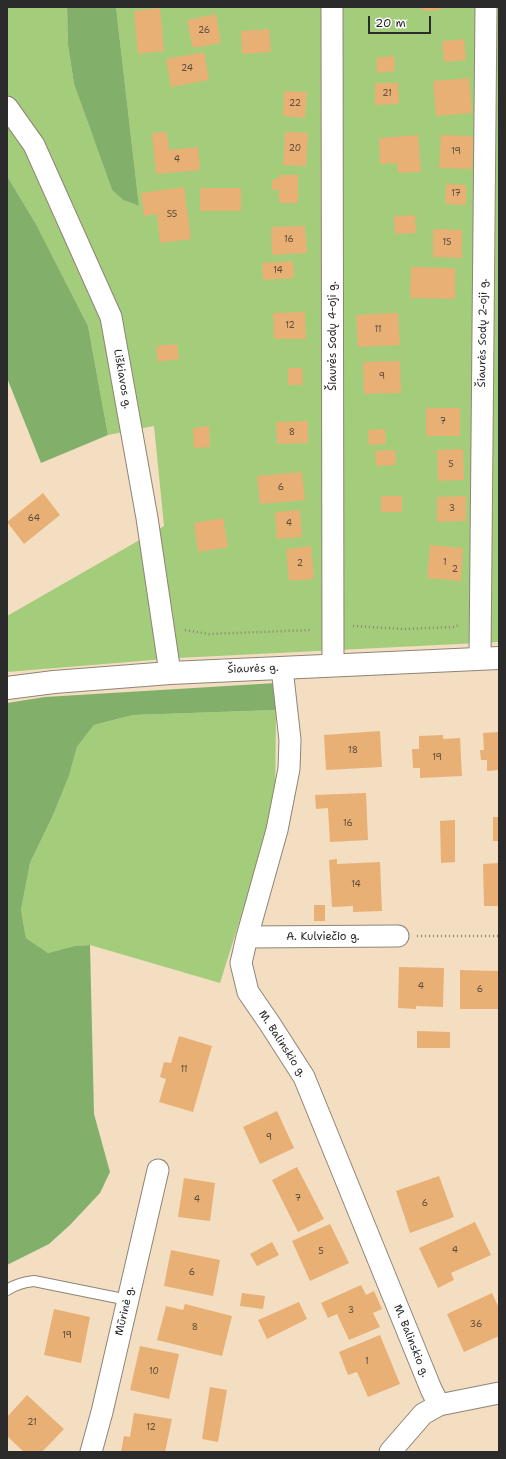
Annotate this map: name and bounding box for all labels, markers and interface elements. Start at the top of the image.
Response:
scale bar [370,8,433,34]
text: 20 m [375,15,406,31]
house number: 26 [198,26,210,36]
house number: 24 [181,64,193,74]
house number: 21 [382,89,392,99]
house number: 22 [289,99,301,109]
house number: 20 [289,144,301,154]
house number: 19 [451,147,461,157]
house number: 4 [174,155,180,165]
house number: 17 [451,189,461,199]
house number: 55 [167,210,177,220]
house number: 16 [284,235,294,245]
house number: 15 [442,238,452,248]
house number: 14 [273,266,283,276]
street label: Šiaurės Sodų 2-oji g. [475,279,491,387]
street label: Šiaurės Sodų 4-oji g. [326,281,340,391]
house number: 12 [285,321,295,331]
house number: 11 [374,325,382,335]
street label: Liškiavos g. [110,348,134,410]
house number: 9 [379,372,385,382]
house number: 7 [440,417,446,427]
house number: 8 [289,428,295,438]
house number: 5 [448,460,454,470]
house number: 6 [278,483,284,493]
house number: 3 [449,504,455,514]
house number: 64 [28,514,40,524]
house number: 4 [286,519,292,529]
house number: 1 [443,558,447,568]
house number: 2 [297,559,303,569]
house number: 2 [452,565,458,575]
street label: Šiaurės g. [227,662,279,676]
house number: 18 [348,746,358,756]
house number: 19 [432,753,442,763]
house number: 16 [343,819,353,829]
house number: 14 [351,880,361,890]
street label: A. Kulviečio g. [286,930,360,944]
house number: 4 [418,982,424,992]
house number: 6 [477,985,483,995]
street label: M. Balinskio g. [255,1008,309,1080]
house number: 11 [180,1065,188,1075]
house number: 9 [266,1133,272,1143]
house number: 7 [295,1194,301,1204]
house number: 4 [194,1195,200,1205]
house number: 6 [422,1199,428,1209]
house number: 4 [452,1246,458,1256]
house number: 5 [318,1247,324,1257]
house number: 6 [189,1268,195,1278]
street label: Mūrinė g. [113,1285,137,1337]
street label: M. Balinskio g. [390,1303,432,1379]
house number: 3 [348,1306,354,1316]
house number: 36 [470,1320,482,1330]
house number: 8 [192,1323,198,1333]
house number: 19 [62,1331,72,1341]
house number: 1 [365,1357,369,1367]
house number: 10 [149,1367,159,1377]
house number: 21 [27,1418,37,1428]
house number: 12 [146,1423,156,1433]

